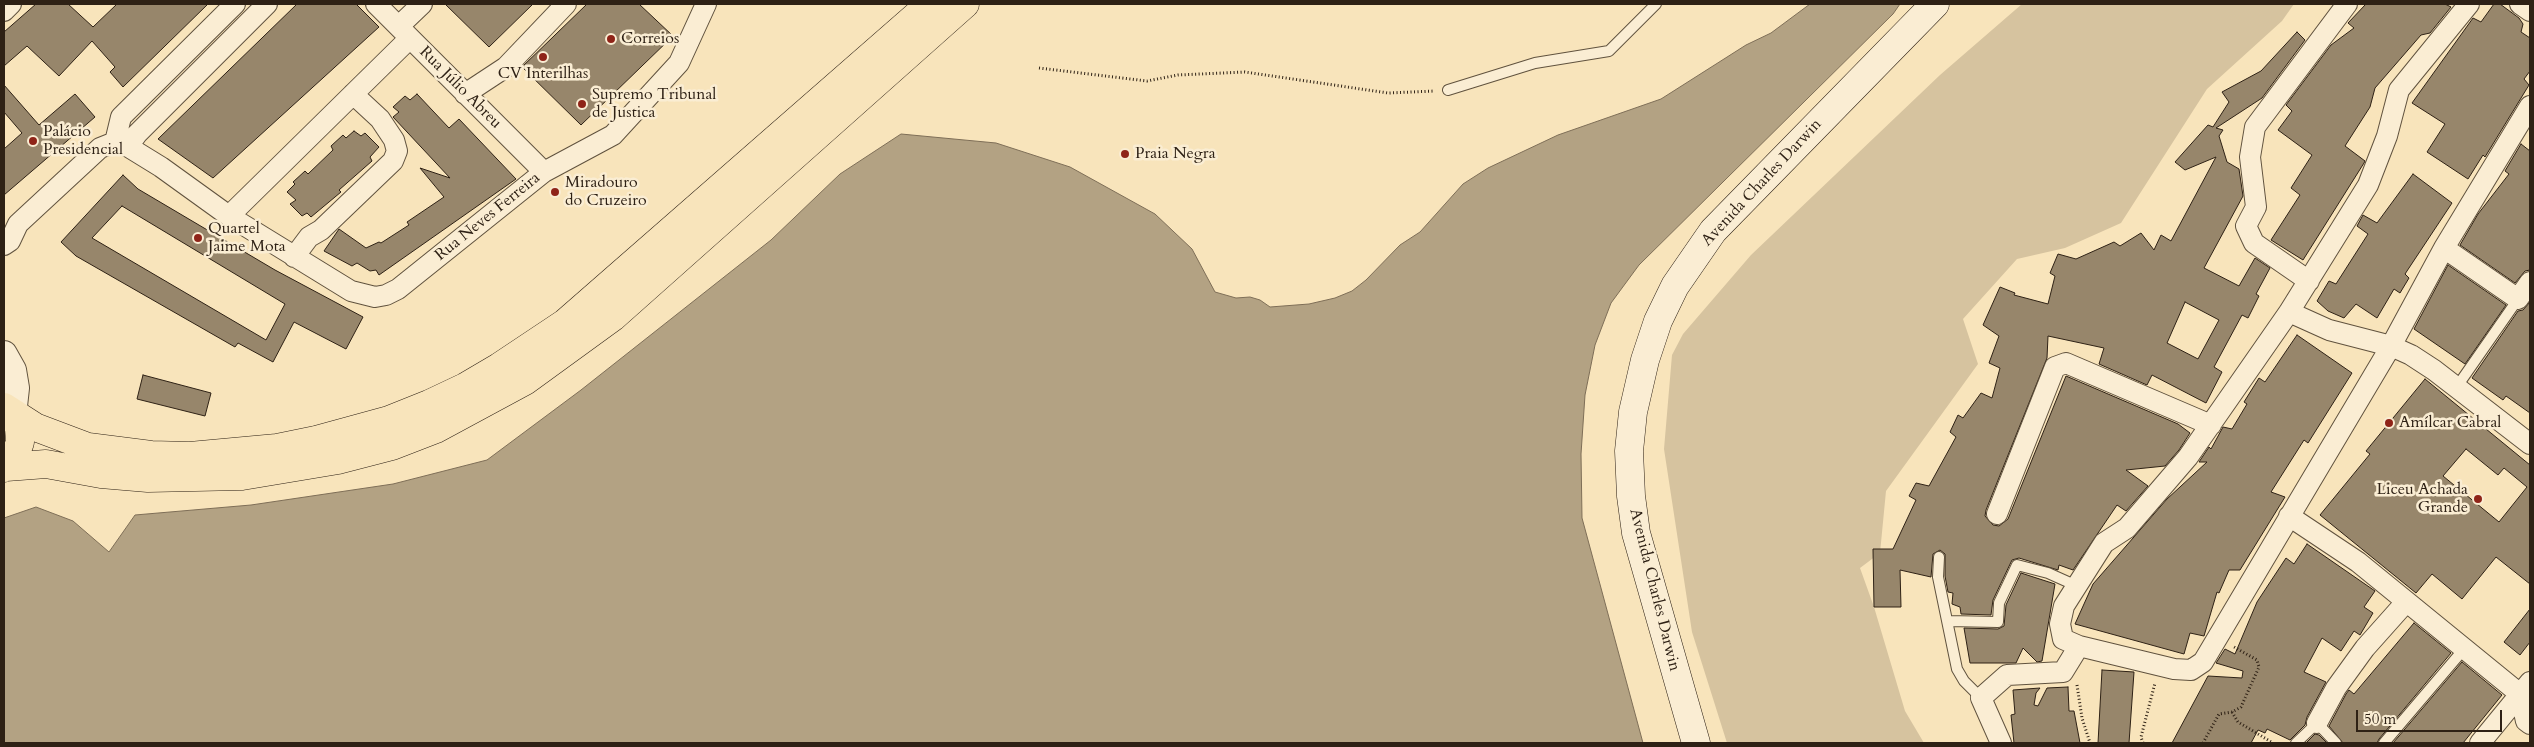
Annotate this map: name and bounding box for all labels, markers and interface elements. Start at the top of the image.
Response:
place label: Correios [621,29,679,49]
marker: Correios [605,33,617,45]
street label: Rua Júlio Abreu [415,43,505,133]
marker: CV Interilhas [537,51,549,63]
place label: CV Interilhas [498,64,588,84]
place label: Supremo Tribunal de Justica [592,85,716,123]
marker: Supremo Tribunal de Justica [576,98,588,110]
street label: Avenida Charles Darwin [1698,115,1826,251]
place label: Palácio Presidencial [43,122,123,160]
marker: Palácio Presidencial [27,135,39,147]
place label: Praia Negra [1135,144,1216,164]
marker: Praia Negra [1119,148,1131,160]
street label: Rua Neves Ferreira [432,169,544,265]
place label: Miradouro do Cruzeiro [565,173,647,211]
marker: Miradouro do Cruzeiro [549,186,561,198]
place label: Quartel Jaime Mota [208,219,286,257]
marker: Quartel Jaime Mota [192,232,204,244]
place label: Amílcar Cabral [2399,413,2501,433]
marker: Amílcar Cabral [2383,417,2395,429]
place label: Liceu Achada Grande [2376,480,2468,518]
marker: Liceu Achada Grande [2472,493,2484,505]
street label: Avenida Charles Darwin [1624,507,1684,673]
scale bar [2359,700,2505,732]
text: 50 m [2364,709,2396,729]

